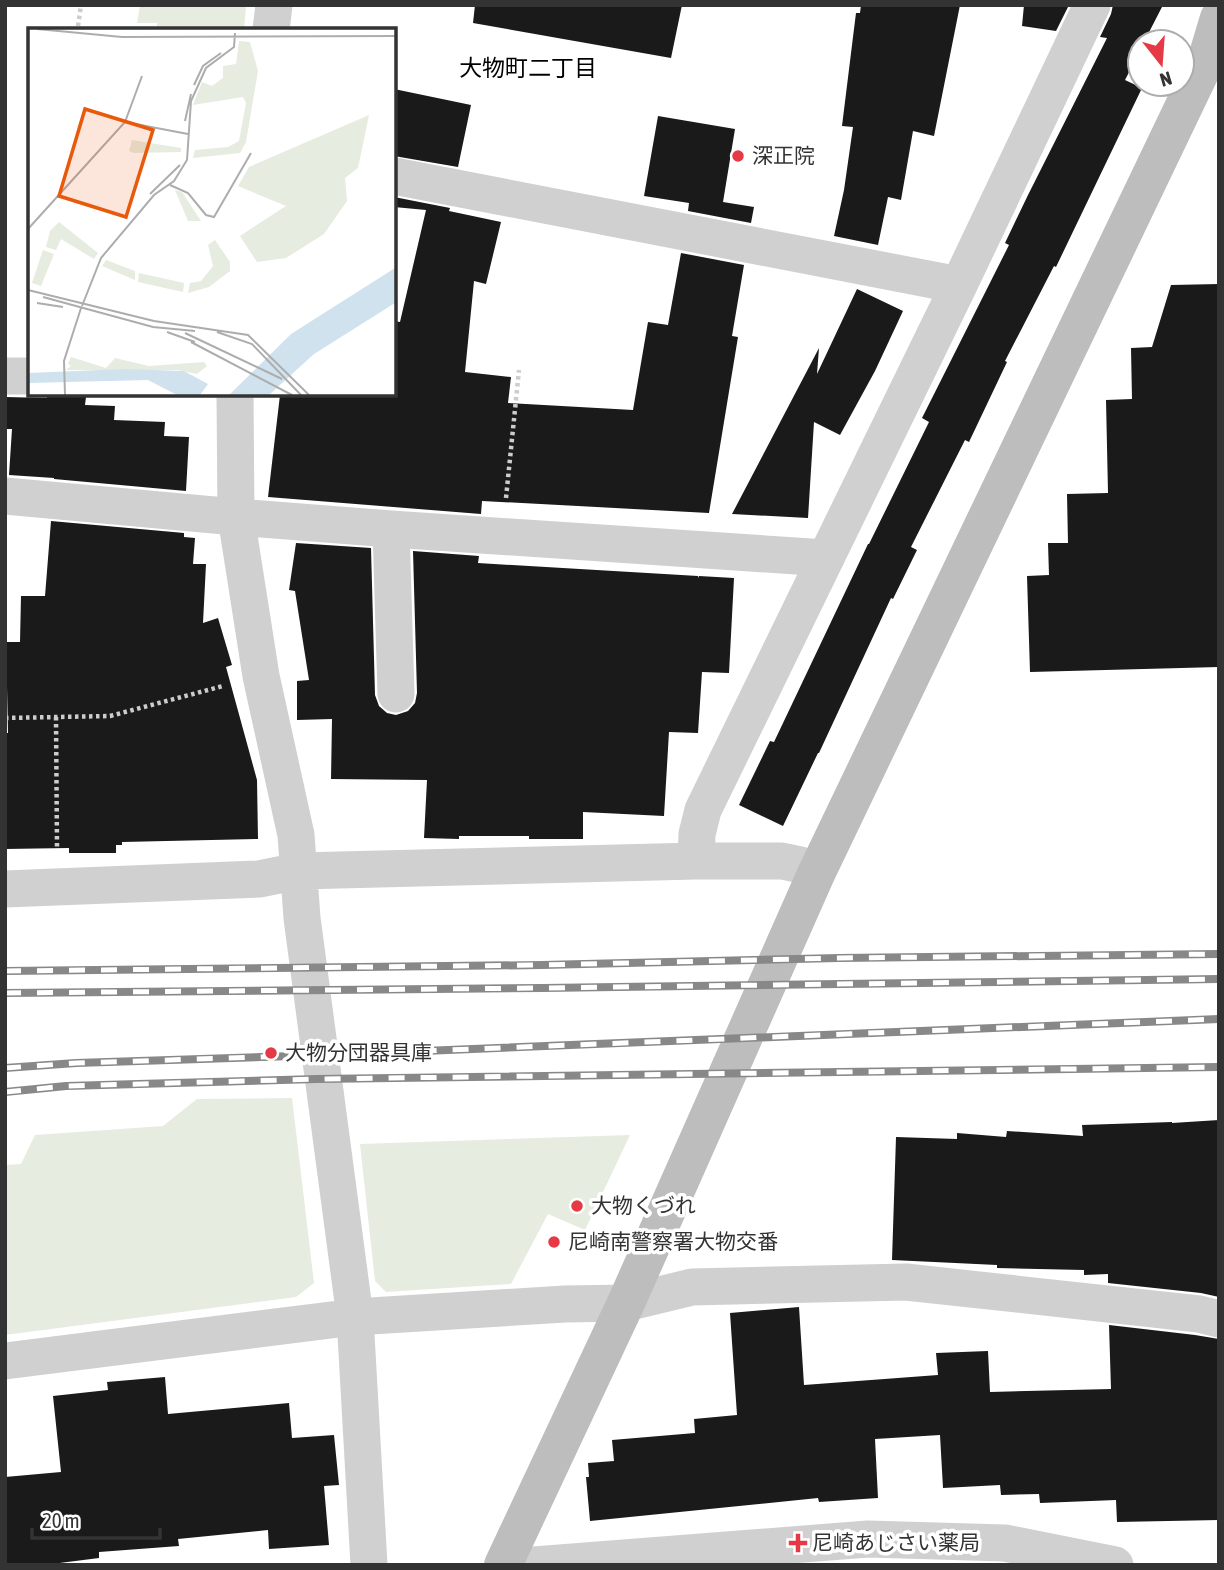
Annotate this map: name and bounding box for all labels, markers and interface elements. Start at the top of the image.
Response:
inset map [28,28,396,396]
north arrow [1126,28,1196,98]
district label: 大物町二丁目 [459,55,597,81]
text: N [1157,67,1175,91]
place label: 深正院 [752,143,815,167]
marker: 深正院 [730,148,746,164]
place label: 大物分団器具庫 [285,1040,432,1064]
marker: 大物分団器具庫 [263,1045,279,1061]
place label: 大物くづれ [591,1193,696,1217]
marker: 大物くづれ [569,1198,585,1214]
place label: 尼崎南警察署大物交番 [568,1229,778,1253]
marker: 尼崎南警察署大物交番 [546,1234,562,1250]
scale bar [32,1496,159,1540]
text: 20 m [42,1508,80,1532]
place label: 尼崎あじさい薬局 [812,1530,980,1554]
marker: 尼崎あじさい薬局 [790,1535,806,1551]

